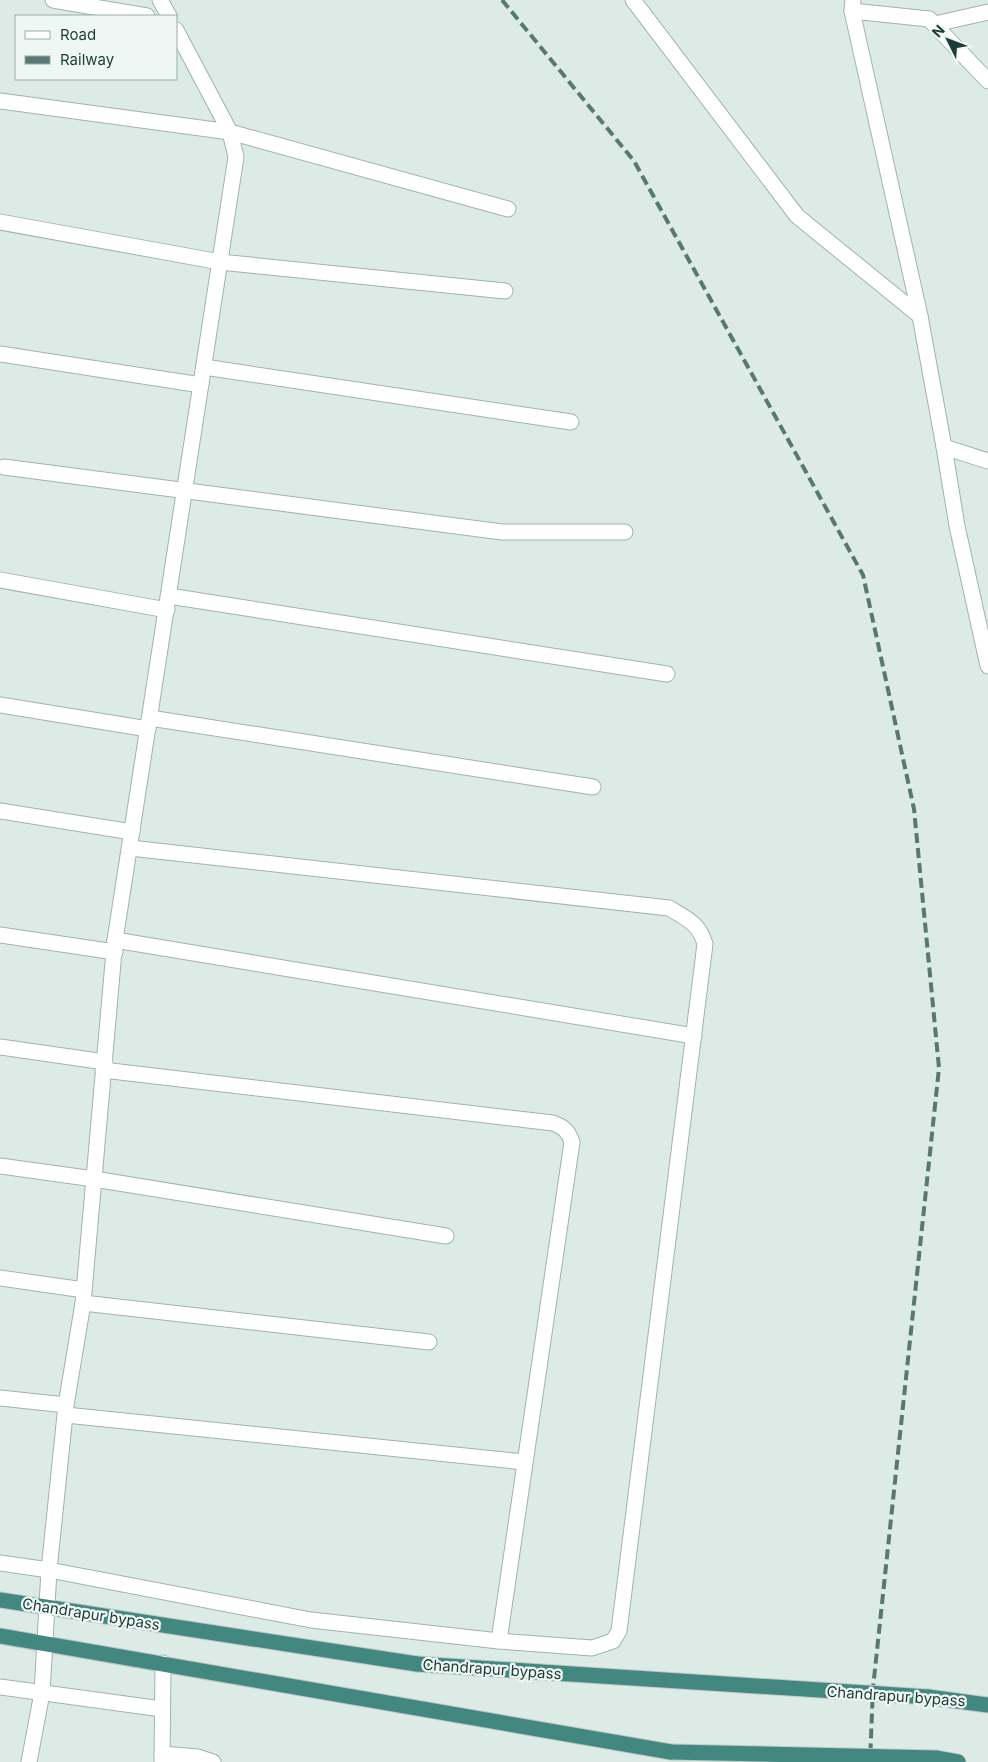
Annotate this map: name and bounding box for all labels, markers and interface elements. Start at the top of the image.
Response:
legend [15,15,178,80]
north arrow [923,15,973,65]
text: N [928,21,948,41]
text: Road [60,25,96,44]
text: Railway [60,50,115,69]
street label: Chandrapur bypass [21,1594,161,1634]
street label: Chandrapur bypass [422,1655,562,1683]
street label: Chandrapur bypass [826,1682,966,1710]

